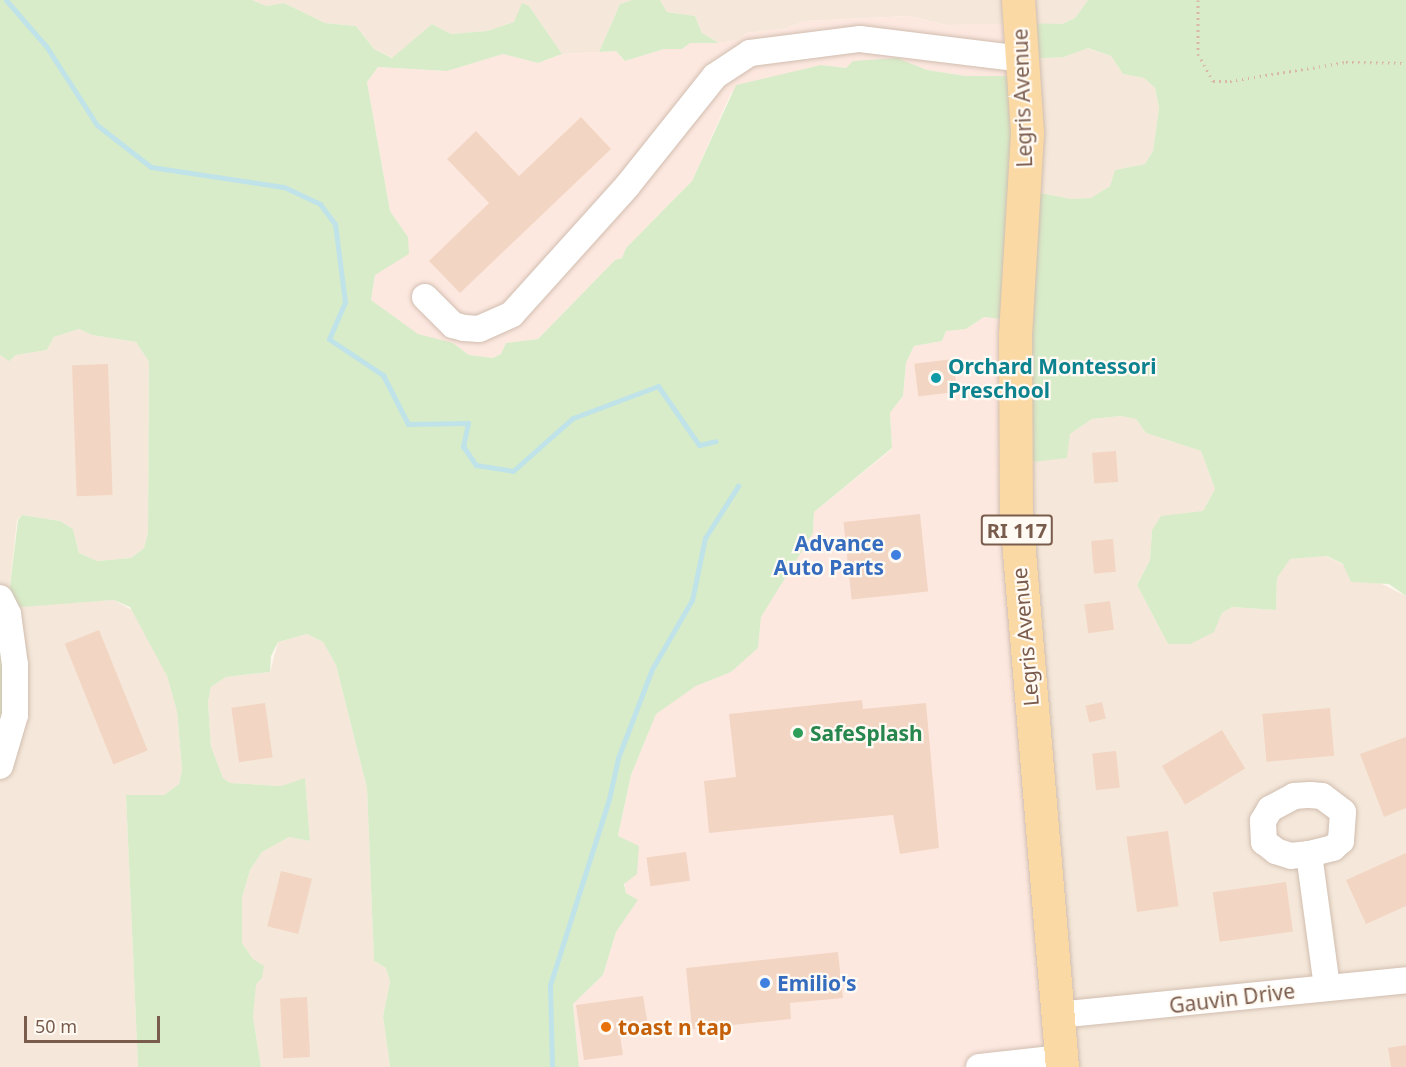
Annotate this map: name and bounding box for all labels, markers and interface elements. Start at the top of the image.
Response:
street label: Legris Avenue [1007,28,1037,168]
place label: Orchard Montessori Preschool [948,353,1156,403]
marker: Orchard Montessori Preschool [929,371,943,385]
road number: RI 117 [980,513,1054,547]
place label: Advance Auto Parts [773,530,884,580]
marker: Advance Auto Parts [889,548,903,562]
street label: Legris Avenue [1006,567,1044,707]
place label: SafeSplash [810,720,923,746]
marker: SafeSplash [791,726,805,740]
place label: Emilio's [777,970,856,996]
marker: Emilio's [758,976,772,990]
street label: Gauvin Drive [1168,978,1296,1018]
scale bar [27,1004,164,1042]
text: 50 m [35,1014,77,1038]
place label: toast n tap [618,1014,732,1040]
marker: toast n tap [599,1020,613,1034]

